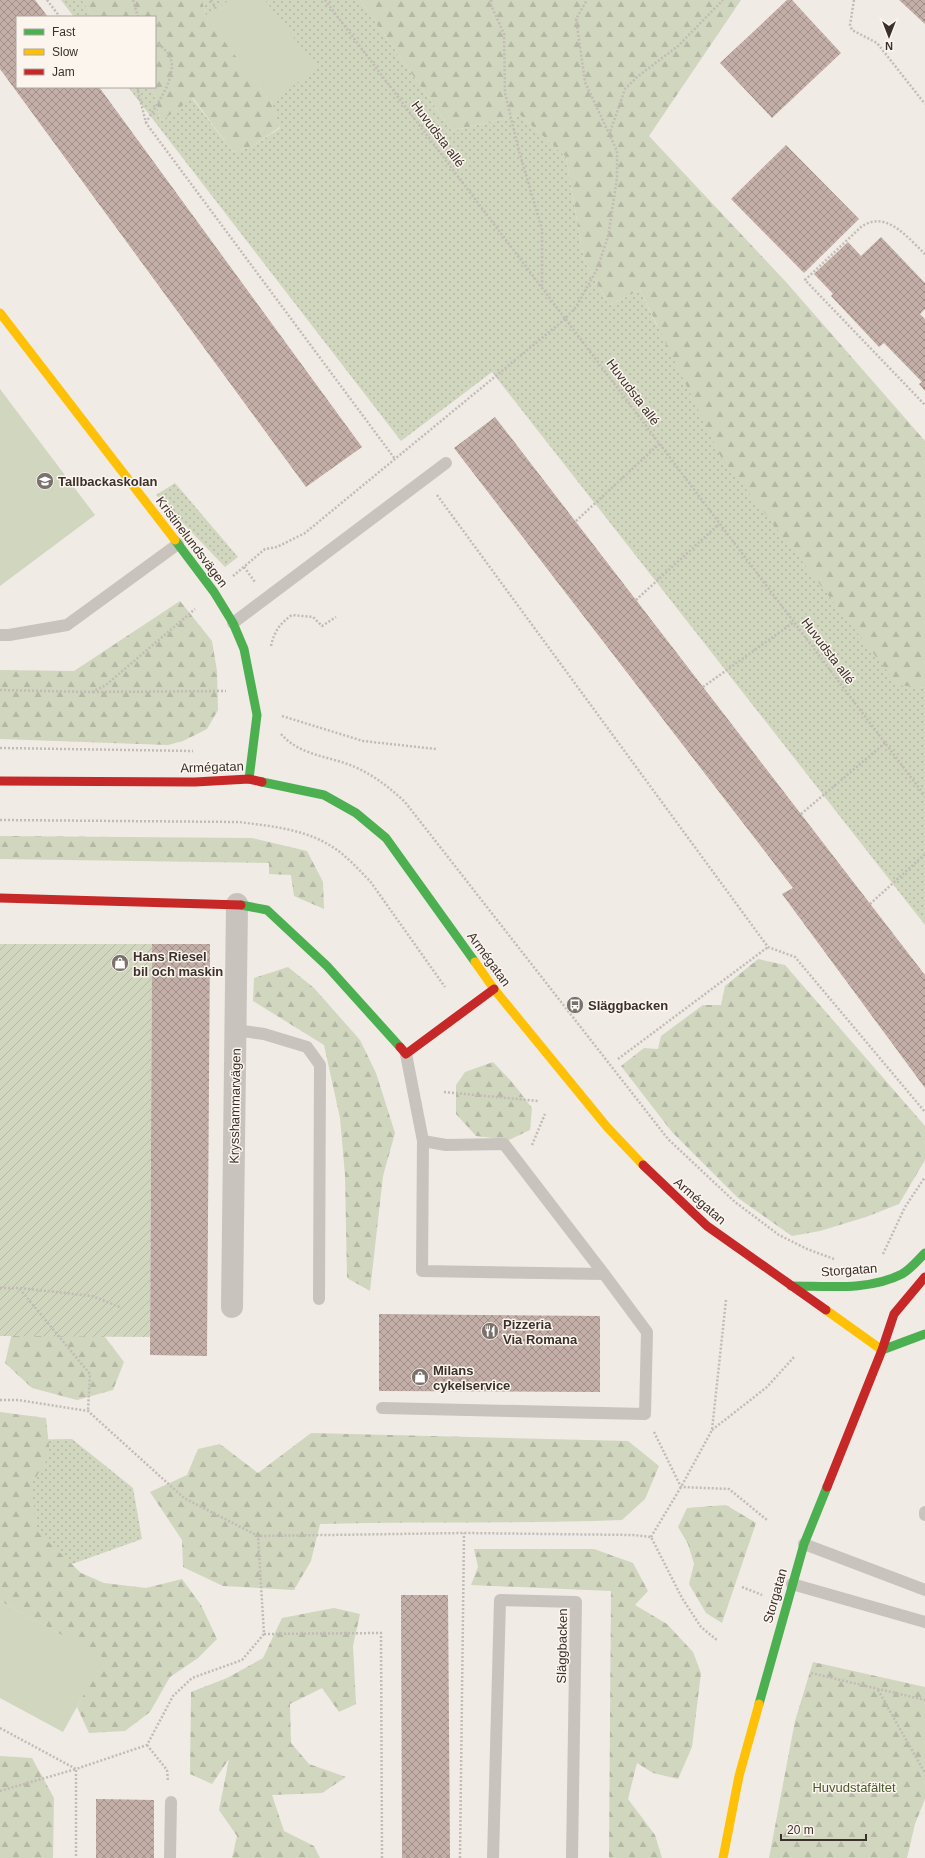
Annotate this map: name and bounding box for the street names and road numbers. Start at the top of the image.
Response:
street label: Huvudsta allé [408,98,468,170]
street label: Huvudsta allé [603,356,663,428]
street label: Kristinelundsvägen [153,494,231,590]
street label: Huvudsta allé [798,615,858,687]
street label: Armégatan [180,758,244,776]
street label: Armégatan [464,929,514,989]
street label: Krysshammarvägen [226,1048,244,1164]
street label: Armégatan [671,1174,729,1228]
street label: Storgatan [820,1261,878,1279]
street label: Storgatan [760,1567,790,1625]
street label: Släggbacken [554,1608,570,1684]

